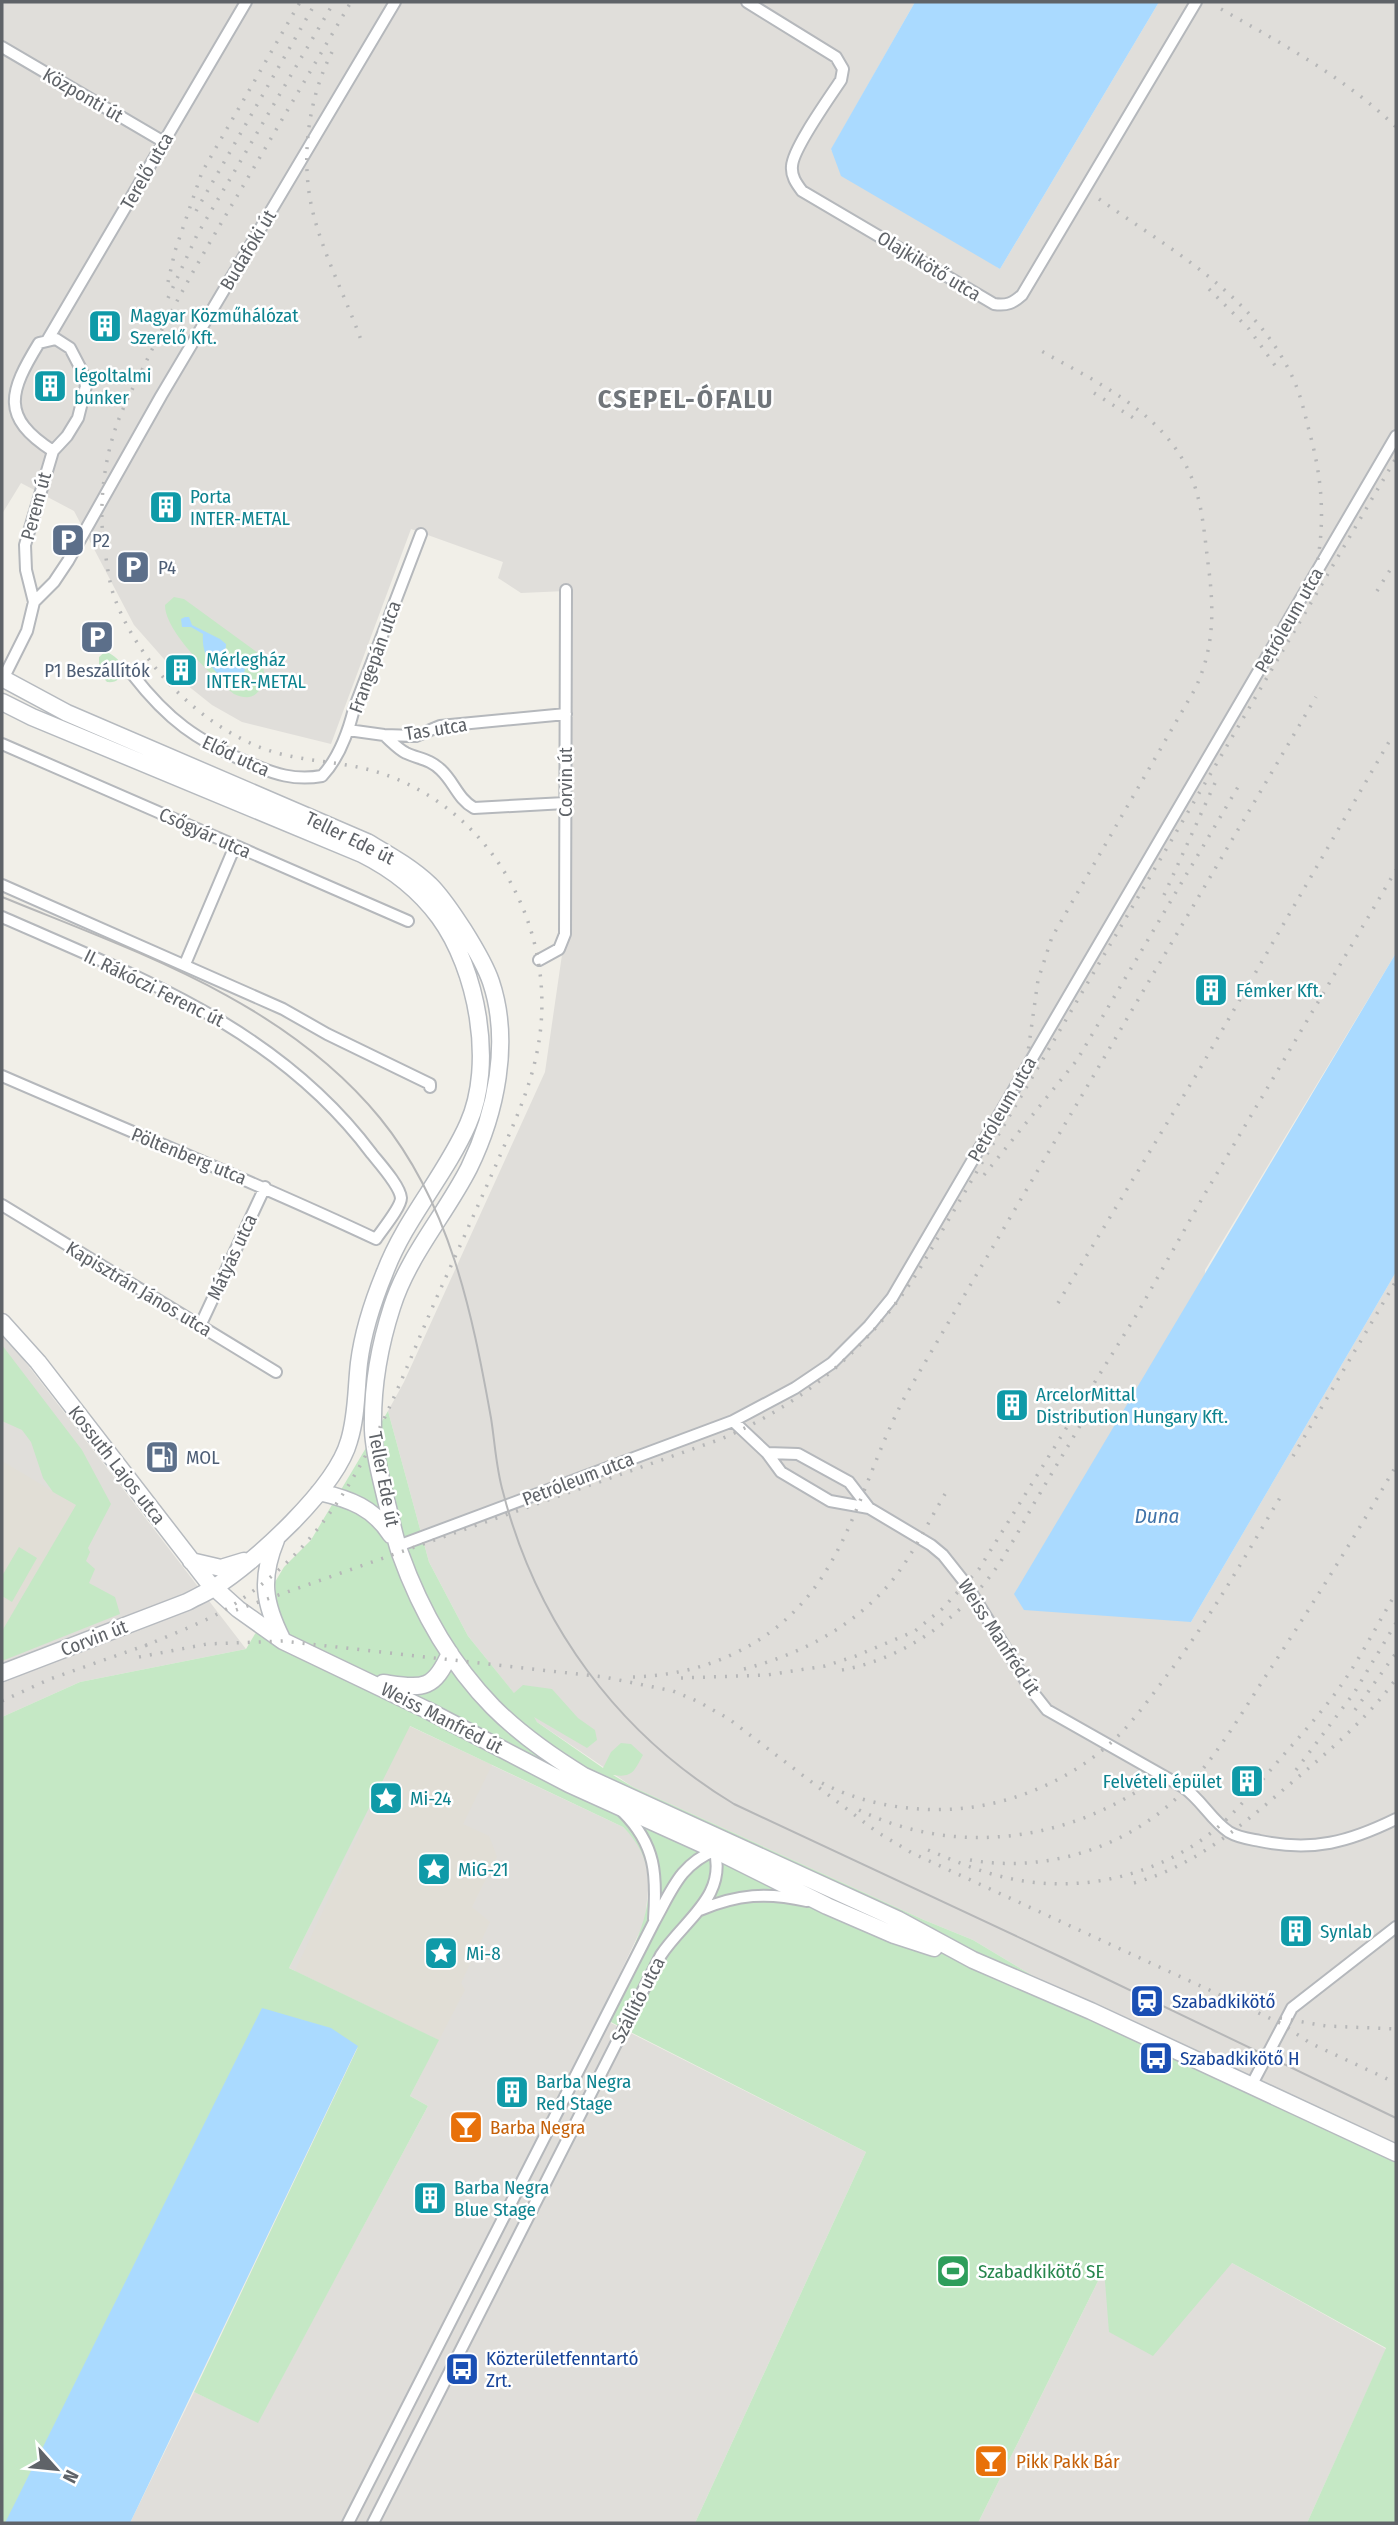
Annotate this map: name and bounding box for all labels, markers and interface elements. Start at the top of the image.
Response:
street label: Központi út [39,63,128,128]
street label: Terelő utca [116,128,178,214]
street label: Budafoki út [215,205,281,294]
street label: Olajkikötő utca [873,226,985,306]
place label: Magyar Közműhálózat Szerelő Kft. [130,304,299,349]
building icon: Magyar Közműhálózat Szerelő Kft. [86,307,124,345]
place label: légoltalmi bunker [74,364,152,409]
building icon: légoltalmi bunker [31,367,69,405]
district label: CSEPEL-ÓFALU [598,383,774,415]
street label: Perem út [16,469,56,543]
place label: Porta INTER-METAL [190,485,290,530]
building icon: Porta INTER-METAL [147,488,185,526]
parking icon: P2 [49,521,87,559]
place label: P2 [92,529,110,552]
parking icon: P4 [114,548,152,586]
place label: P4 [158,556,176,579]
street label: Petróleum utca [1250,563,1328,677]
street label: Frangepán utca [344,598,406,716]
parking icon: P1 Beszállítók [78,618,116,656]
place label: Mérlegház INTER-METAL [206,648,306,693]
building icon: Mérlegház INTER-METAL [162,651,200,689]
place label: P1 Beszállítók [44,659,150,682]
street label: Tas utca [403,713,469,745]
street label: Előd utca [199,730,273,782]
street label: Corvin út [554,746,577,817]
street label: Csőgyár utca [155,803,255,863]
street label: Teller Ede út [302,807,399,870]
street label: II. Rákóczi Ferenc út [80,944,228,1032]
building icon: Fémker Kft. [1192,971,1230,1009]
place label: Fémker Kft. [1236,979,1323,1002]
street label: Petróleum utca [963,1052,1041,1166]
street label: Pöltenberg utca [128,1122,250,1190]
street label: Mátyás utca [202,1210,262,1304]
street label: Kapisztrán János utca [62,1236,216,1342]
place label: ArcelorMittal Distribution Hungary Kft. [1036,1383,1228,1428]
building icon: ArcelorMittal Distribution Hungary Kft. [993,1386,1031,1424]
street label: Kossuth Lajos utca [64,1401,170,1529]
street label: Teller Ede út [364,1430,405,1529]
fuel station icon: MOL [143,1438,181,1476]
place label: MOL [186,1446,220,1469]
street label: Petróleum utca [519,1447,637,1511]
water label: Duna [1134,1503,1180,1529]
street label: Weiss Manfréd út [953,1575,1045,1700]
street label: Corvin út [57,1614,131,1661]
street label: Weiss Manfréd út [377,1677,507,1759]
building icon: Felvételi épület [1228,1762,1266,1800]
place label: Felvételi épület [1103,1770,1223,1793]
place icon: Mi-24 [367,1779,405,1817]
place label: Mi-24 [410,1787,451,1810]
place icon: MiG-21 [415,1850,453,1888]
place label: MiG-21 [458,1858,508,1881]
building icon: Synlab [1277,1912,1315,1950]
place label: Synlab [1320,1920,1372,1943]
place icon: Mi-8 [422,1934,460,1972]
place label: Mi-8 [466,1942,501,1965]
street label: Szállító utca [606,1953,670,2047]
station icon: Szabadkikötő [1128,1982,1166,2020]
place label: Szabadkikötő [1172,1990,1276,2013]
bus stop icon: Szabadkikötő H [1137,2039,1175,2077]
place label: Szabadkikötő H [1180,2047,1299,2070]
place label: Barba Negra Red Stage [536,2070,631,2115]
building icon: Barba Negra Red Stage [493,2073,531,2111]
bar icon: Barba Negra [447,2108,485,2146]
place label: Barba Negra [490,2116,585,2139]
place label: Barba Negra Blue Stage [454,2176,549,2221]
building icon: Barba Negra Blue Stage [411,2179,449,2217]
sports icon: Szabadkikötő SE [934,2252,972,2290]
place label: Szabadkikötő SE [978,2260,1104,2283]
place label: Közterületfenntartó Zrt. [486,2347,639,2392]
bus stop icon: Közterületfenntartó Zrt. [443,2350,481,2388]
north arrow [21,2434,91,2504]
bar icon: Pikk Pakk Bár [972,2442,1010,2480]
place label: Pikk Pakk Bár [1016,2450,1120,2473]
text: N [58,2466,84,2487]

